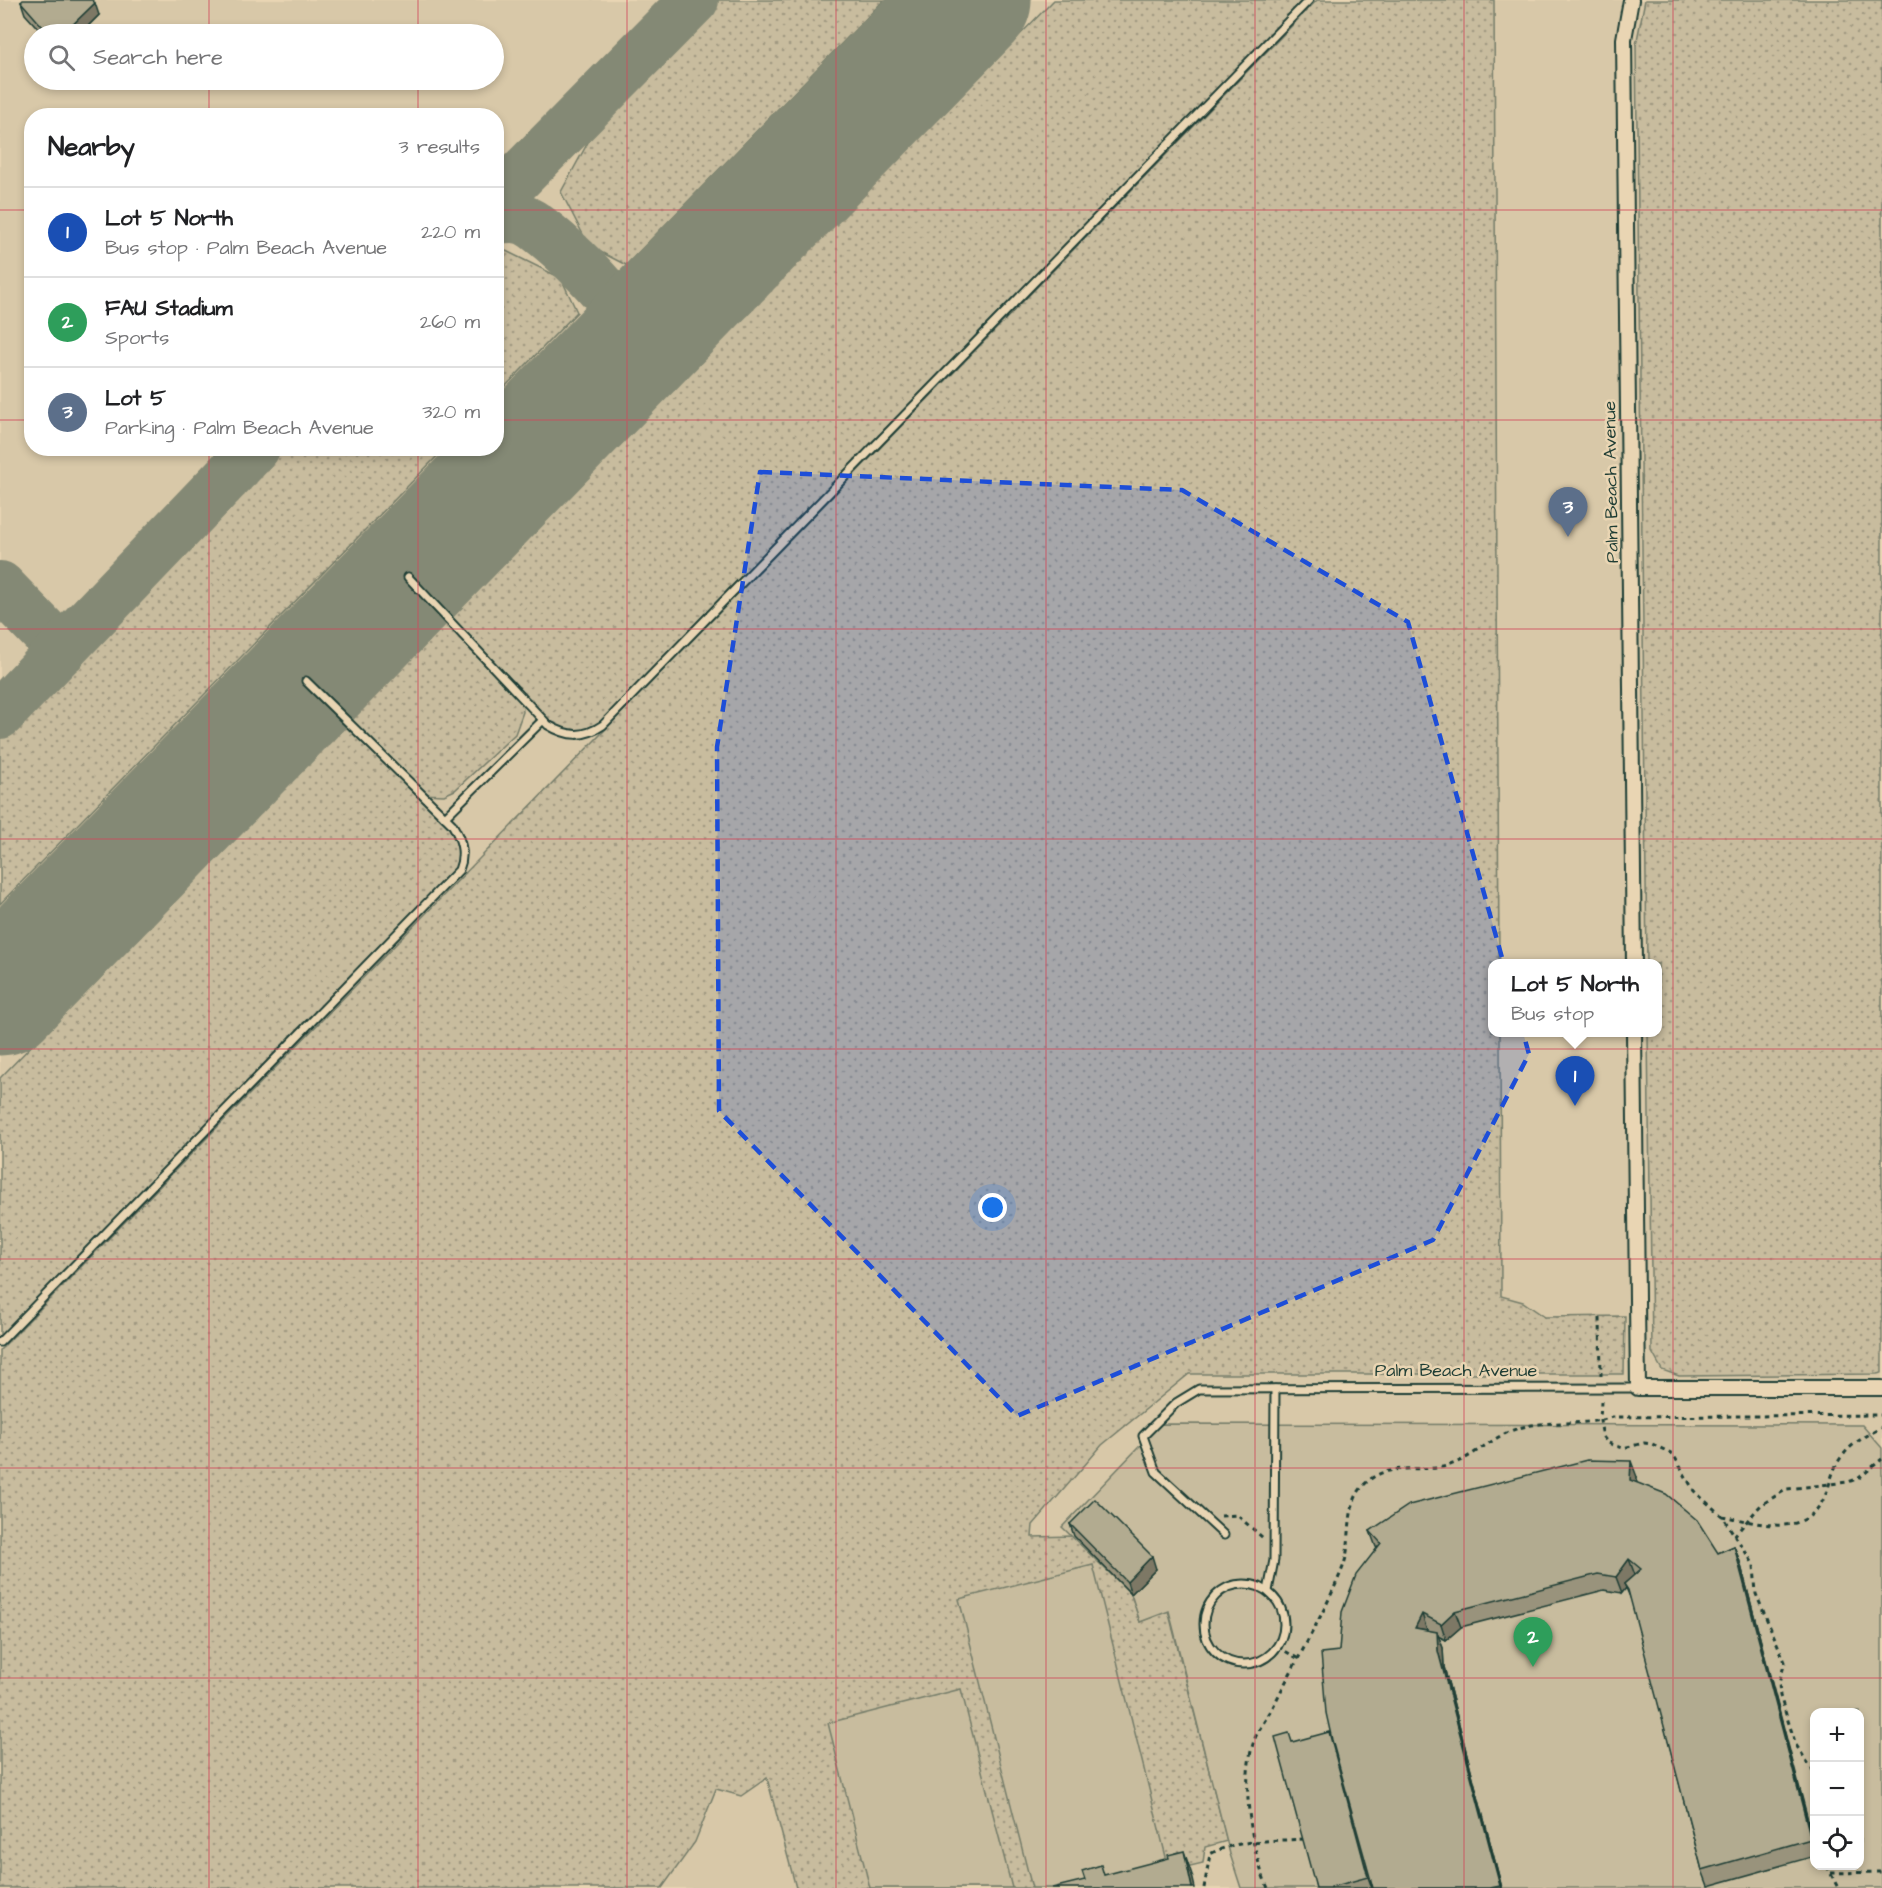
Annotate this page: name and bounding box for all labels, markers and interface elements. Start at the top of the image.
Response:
search box [24,24,504,90]
icon: search [45,41,78,74]
text: Search here [93,42,223,73]
text: Nearby [48,129,135,165]
text: 3 results [398,133,480,161]
text: Lot 5 North [105,203,233,234]
text: 1 [66,218,69,246]
text: 220 m [421,218,480,246]
text: Bus stop · Palm Beach Avenue [105,234,387,262]
text: FAU Stadium [105,293,233,324]
text: 2 [62,308,73,336]
text: 260 m [420,308,480,336]
text: Sports [105,324,169,352]
text: Lot 5 [105,383,166,414]
text: 3 [62,398,73,426]
text: 320 m [422,398,480,426]
street label: Palm Beach Avenue [1597,400,1625,563]
text: Parking · Palm Beach Avenue [105,414,374,442]
pin: 3 [1548,488,1588,537]
popup [1488,959,1662,1037]
text: Lot 5 North [1511,969,1639,1000]
text: Bus stop [1511,1000,1594,1028]
pin: 1 [1556,1056,1594,1106]
your location [978,1193,1007,1222]
street label: Palm Beach Avenue [1375,1358,1537,1383]
pin: 2 [1514,1618,1552,1667]
map controls [1810,1708,1864,1870]
button: + [1810,1708,1864,1762]
button: − [1810,1762,1864,1816]
button: locate [1810,1816,1864,1870]

